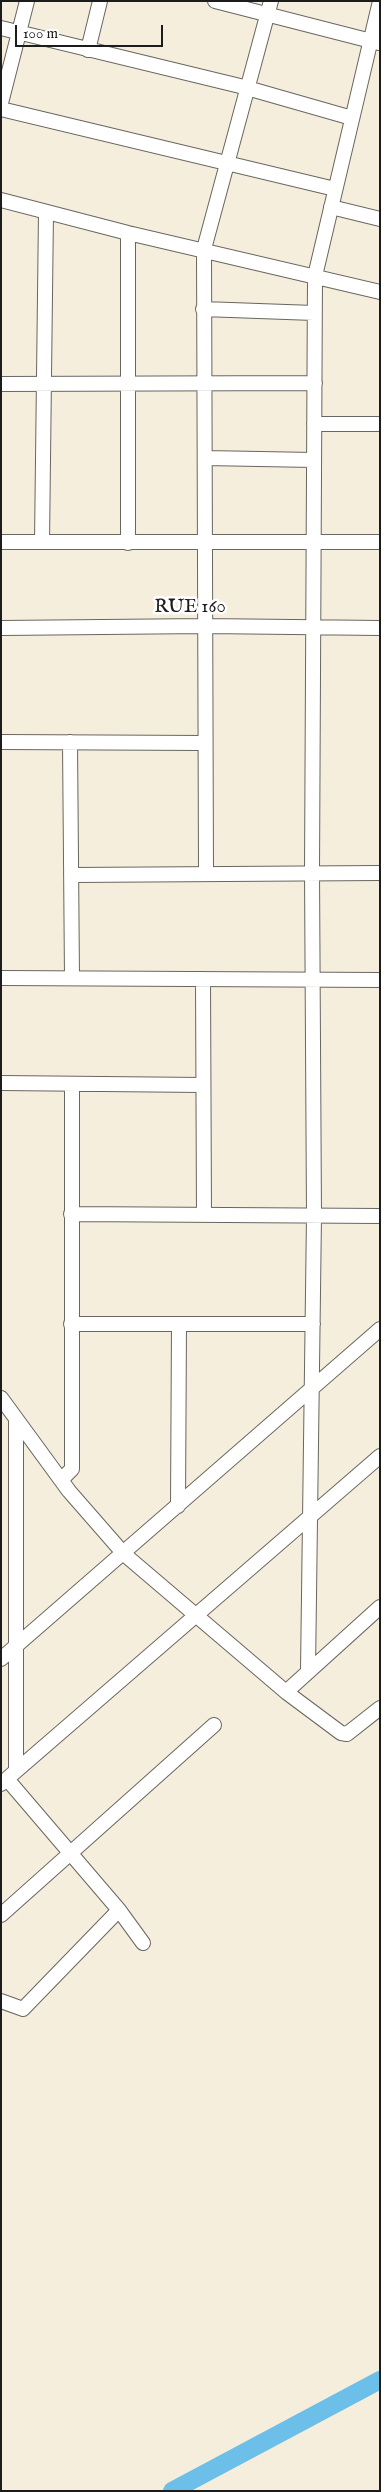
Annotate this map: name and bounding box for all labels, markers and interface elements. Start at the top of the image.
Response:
scale bar [18,15,165,47]
text: 100 m [23,24,58,43]
street label: RUE 160 [154,597,226,619]

